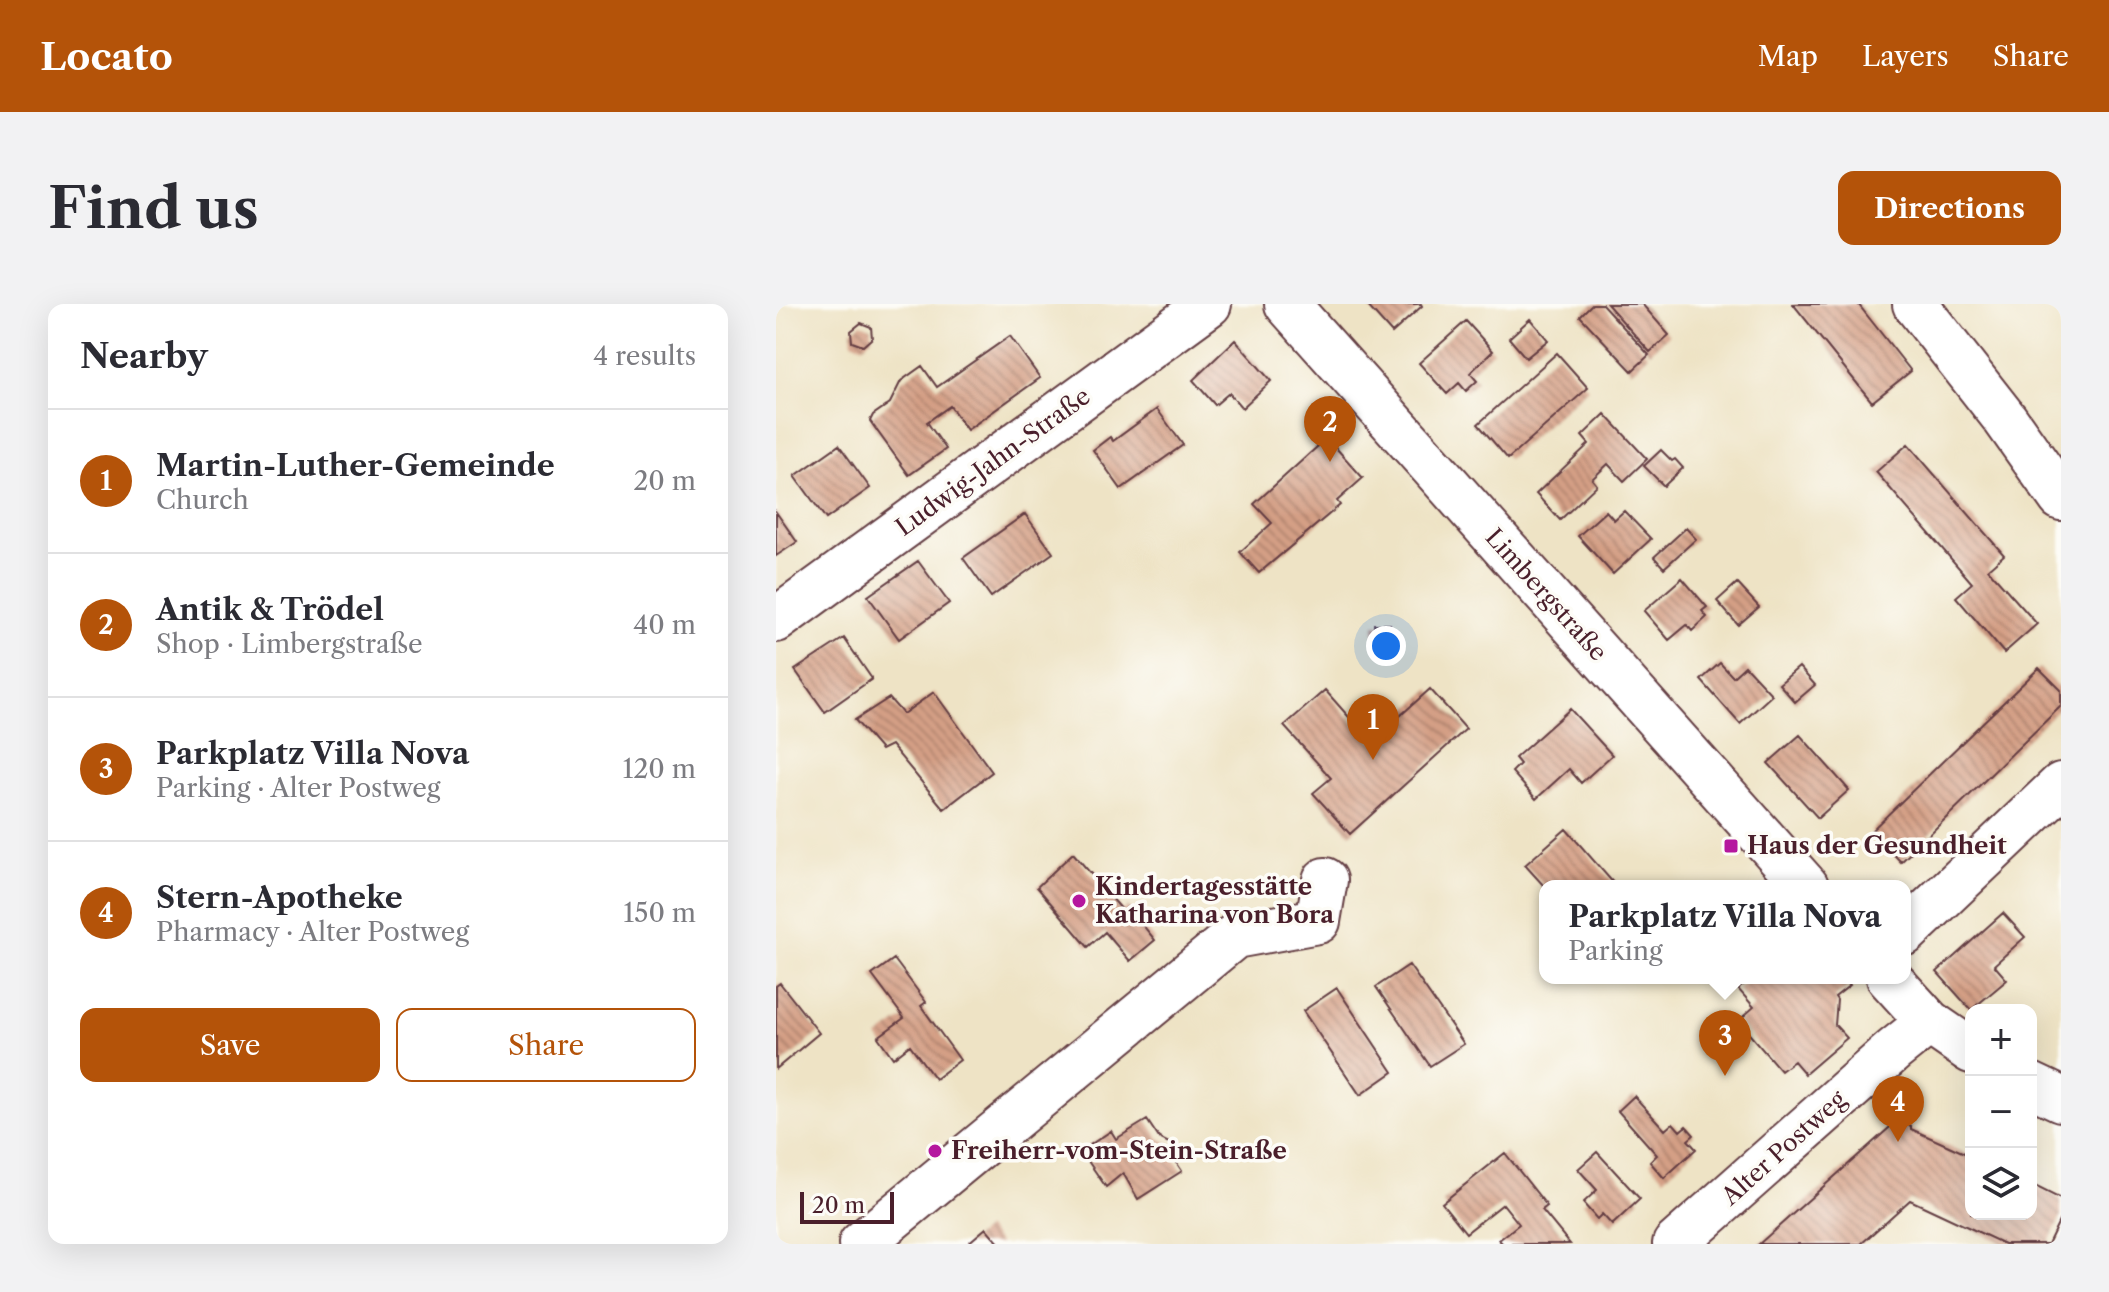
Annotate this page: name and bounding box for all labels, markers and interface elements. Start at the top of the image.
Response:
text: Locato [40,33,173,80]
text: Map [1758,39,1818,73]
text: Layers [1862,39,1949,73]
text: Share [1993,39,2069,73]
button: Directions [1838,171,2061,245]
text: Find us [48,174,259,243]
text: Nearby [80,335,208,377]
text: 4 results [593,340,696,372]
street label: Ludwig-Jahn-Straße [890,381,1096,542]
pin: 2 [1304,396,1356,462]
text: Martin-Luther-Gemeinde [156,447,555,484]
text: 1 [100,465,112,497]
text: 20 m [633,465,696,497]
text: Church [156,484,249,516]
street label: Limbergstraße [1480,523,1613,667]
text: Antik & Trödel [156,591,384,628]
text: 2 [98,609,114,641]
text: 40 m [633,609,696,641]
your location [1366,626,1406,666]
text: Shop · Limbergstraße [156,628,422,660]
pin: 1 [1347,694,1399,760]
text: Parkplatz Villa Nova [156,735,469,772]
text: 3 [99,753,113,785]
text: 120 m [622,753,696,785]
text: Parking · Alter Postweg [156,772,441,804]
place label: Haus der Gesundheit [1747,831,2007,860]
marker: Haus der Gesundheit [1722,837,1740,855]
place label: Kindertagesstätte Katharina von Bora [1095,872,1335,929]
text: Stern-Apotheke [156,879,403,916]
popup [1539,880,1911,984]
marker: Kindertagesstätte Katharina von Bora [1070,892,1088,910]
text: 4 [98,897,114,929]
text: 150 m [623,897,696,929]
text: Parkplatz Villa Nova [1568,898,1882,935]
text: Pharmacy · Alter Postweg [156,916,469,948]
text: Parking [1568,935,1663,967]
map controls [1965,1004,2037,1220]
button: + [1965,1004,2037,1076]
button: Save [80,1008,380,1082]
button: Share [396,1008,696,1082]
pin: 3 [1699,1010,1751,1076]
pin: 4 [1872,1076,1924,1142]
button: − [1965,1076,2037,1148]
street label: Alter Postweg [1715,1084,1852,1212]
place label: Freiherr-vom-Stein-Straße [951,1136,1287,1165]
marker: Freiherr-vom-Stein-Straße [926,1142,944,1160]
button: layers [1965,1148,2037,1220]
scale bar [800,1188,894,1224]
text: 20 m [812,1192,865,1219]

